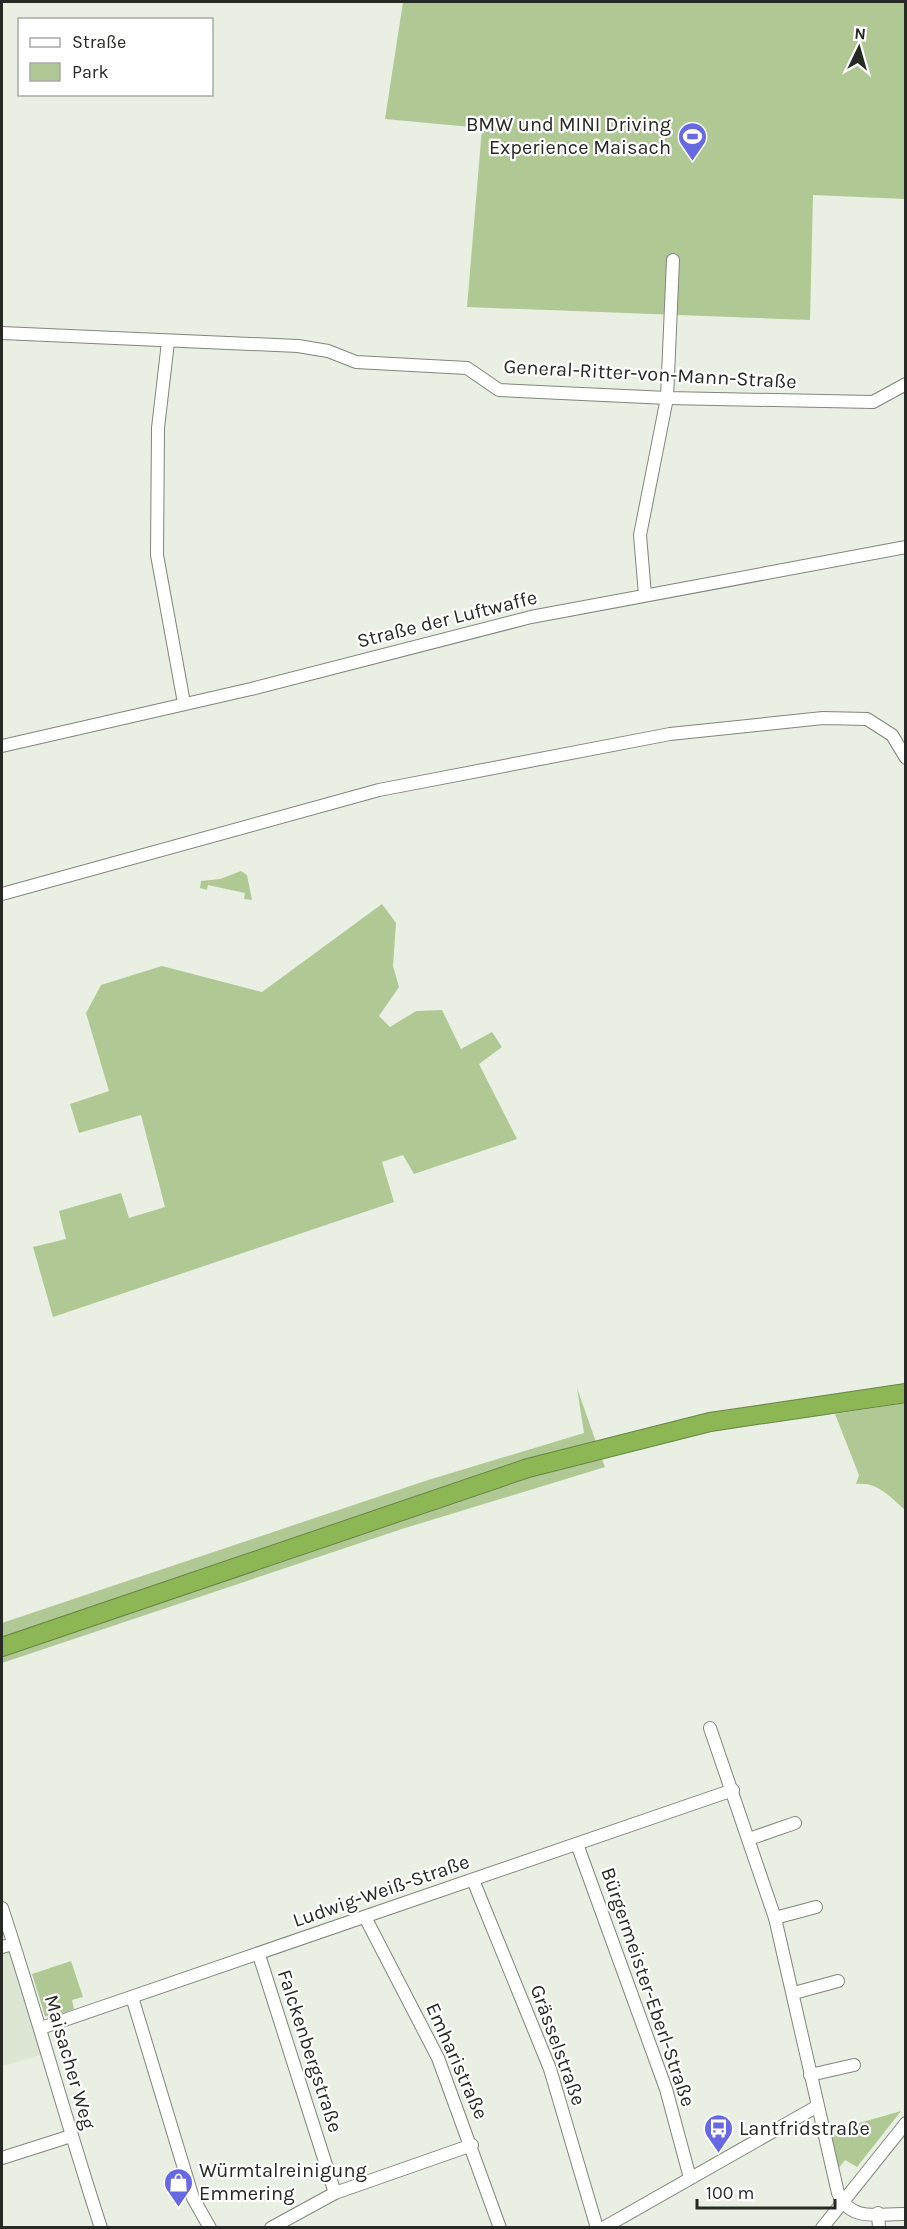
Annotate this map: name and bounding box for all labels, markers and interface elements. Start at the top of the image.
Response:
legend [18,18,213,96]
north arrow [829,18,889,78]
text: N [854,24,867,44]
text: Straße [72,31,126,53]
text: Park [72,61,109,83]
place label: BMW und MINI Driving Experience Maisach [466,113,671,159]
sports icon: BMW und MINI Driving Experience Maisach [676,120,708,162]
street label: General-Ritter-von-Mann-Straße [503,355,797,393]
street label: Straße der Luftwaffe [355,586,539,652]
street label: Ludwig-Weiß-Straße [290,1850,472,1932]
street label: Bürgermeister-Eberl-Straße [596,1864,700,2110]
street label: Falckenbergstraße [273,1967,347,2135]
street label: Grässelstraße [526,1981,590,2109]
street label: Maisacher Weg [40,1992,100,2132]
street label: Emharistraße [421,1999,493,2123]
bus stop icon: Lantfridstraße [702,2112,734,2154]
place label: Lantfridstraße [739,2117,870,2140]
place label: Würmtalreinigung Emmering [199,2159,367,2205]
shop icon: Würmtalreinigung Emmering [162,2166,194,2208]
scale bar [697,2172,835,2210]
text: 100 m [706,2182,754,2204]

